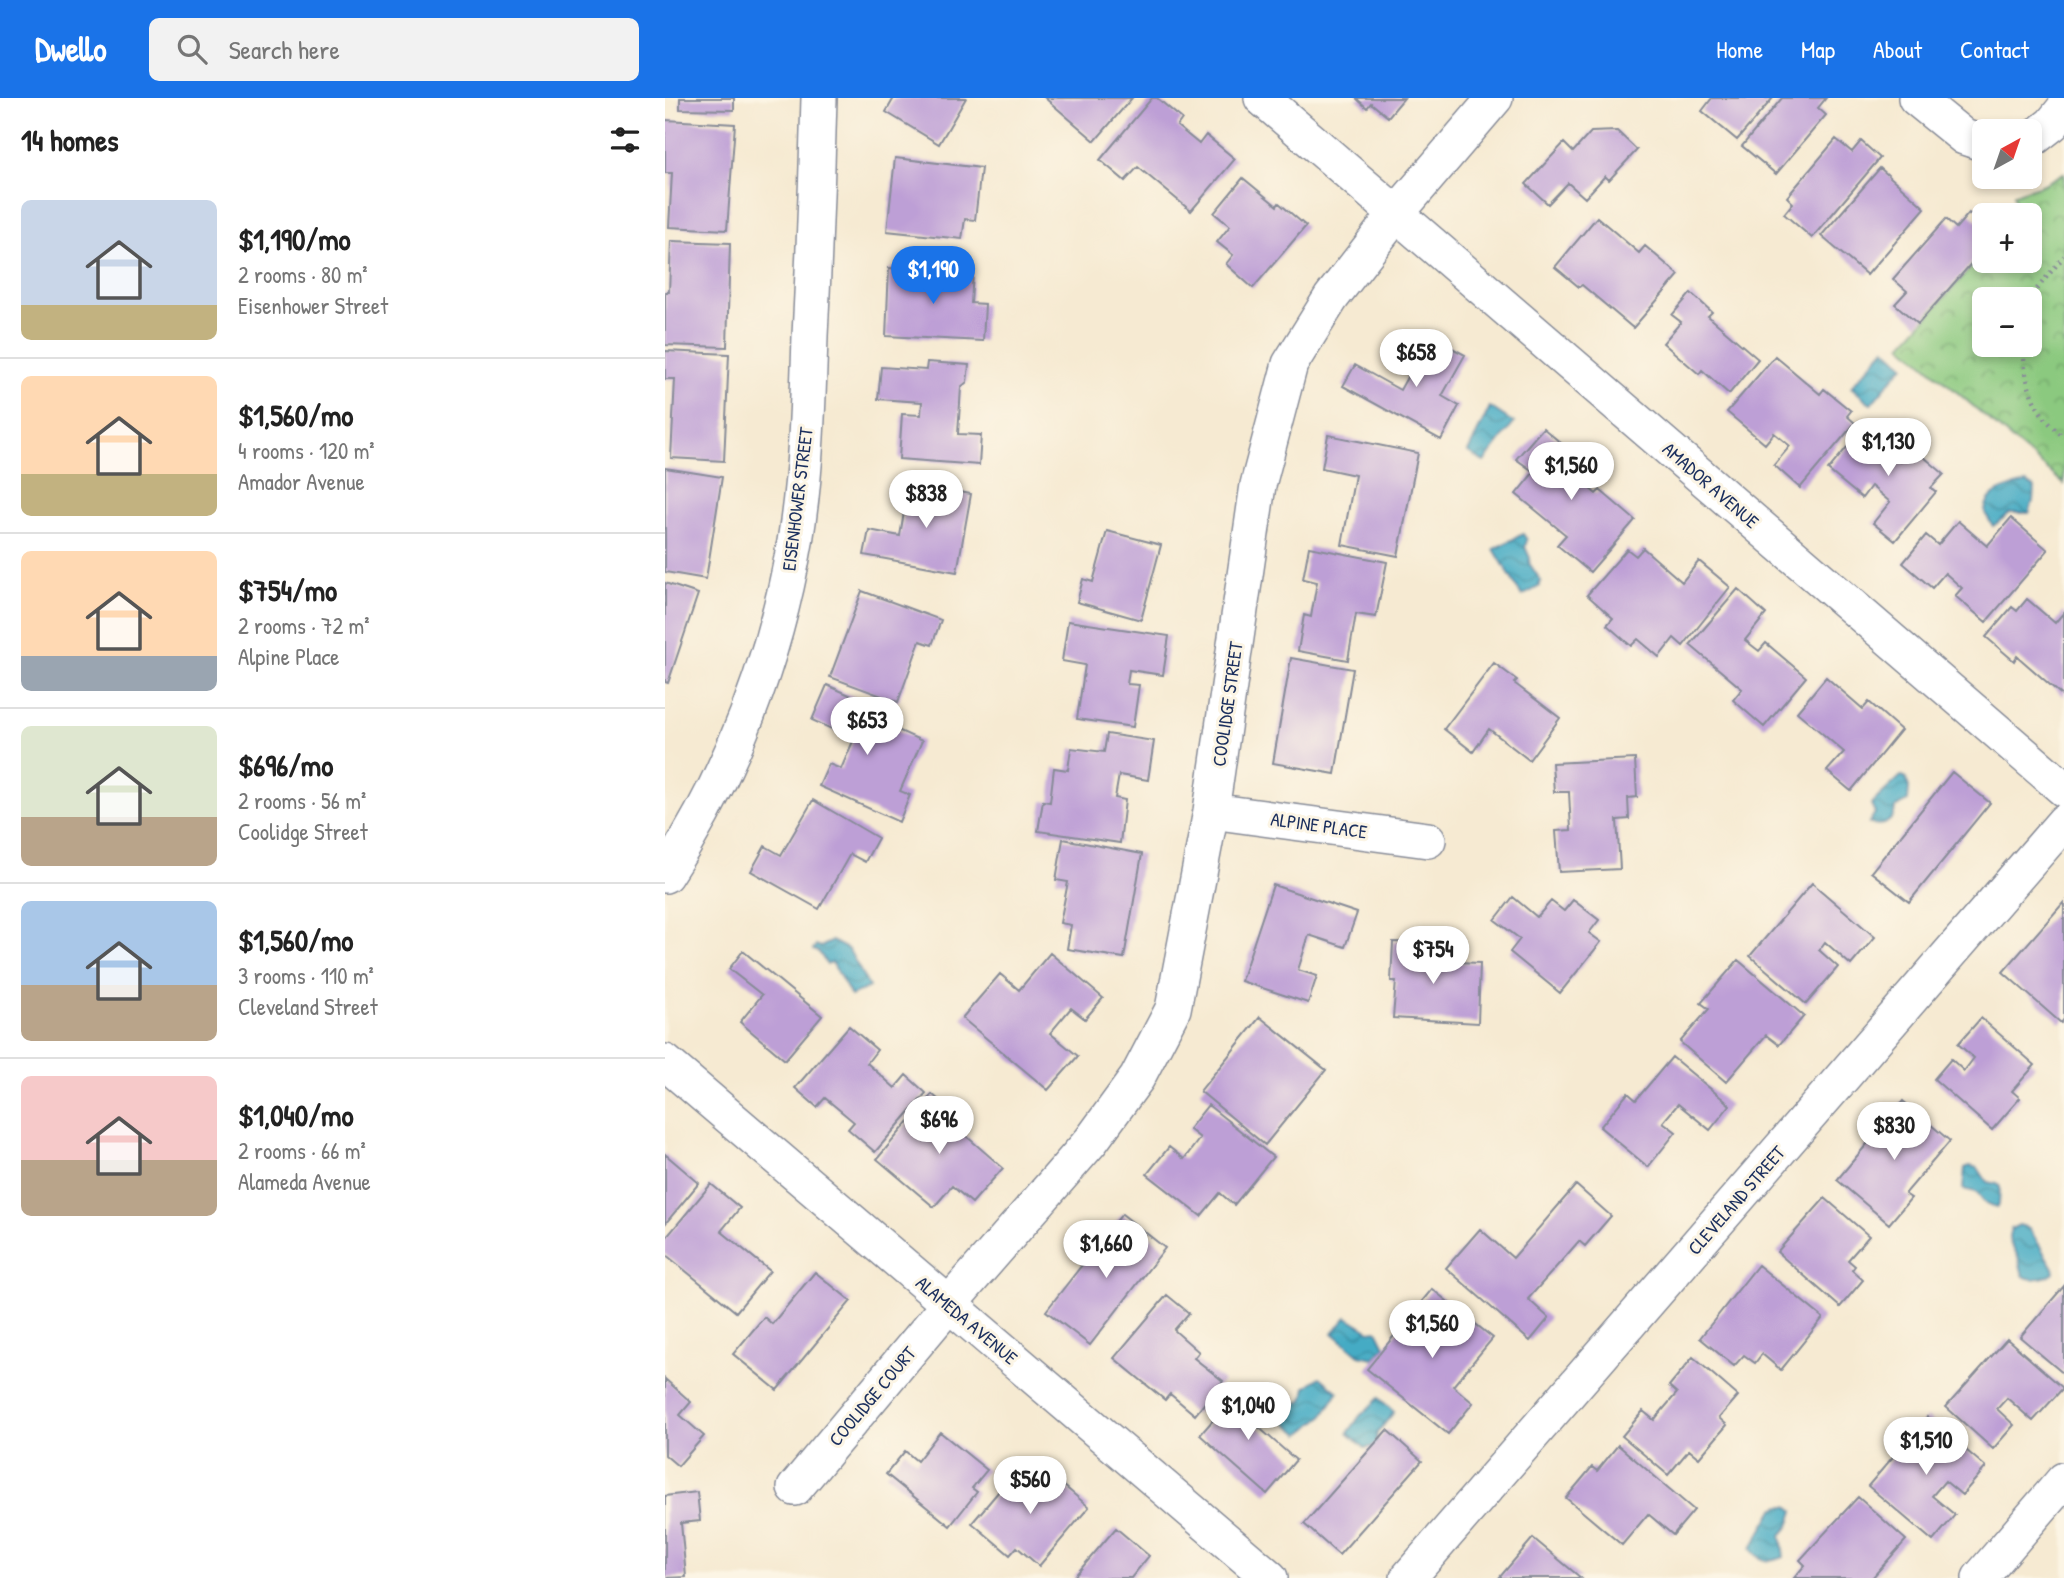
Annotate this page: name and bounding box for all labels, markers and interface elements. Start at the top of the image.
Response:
search box [149,18,639,81]
text: Dwello [35,27,107,71]
icon: search [173,30,211,68]
text: Search here [229,32,340,67]
text: Home [1716,33,1763,65]
text: Map [1801,33,1835,65]
text: About [1873,33,1922,65]
text: Contact [1960,33,2029,65]
north arrow [1972,119,2042,189]
map controls [1972,119,2042,357]
text: 14 homes [21,120,119,160]
icon: filters [606,121,644,159]
button: + [1972,203,2042,273]
text: $1,190/mo [238,219,351,259]
icon: home [77,228,161,312]
pin: $1,190 [876,246,990,306]
text: $1,190 [907,253,959,284]
text: 2 rooms · 80 m² [238,259,368,290]
button: − [1972,287,2042,357]
text: Eisenhower Street [238,290,388,321]
pin: $658 [1375,330,1457,389]
text: $658 [1396,336,1436,367]
text: $1,560/mo [238,395,353,435]
icon: home [77,404,161,488]
pin: $1,130 [1831,418,1945,478]
street label: EISENHOWER STREET [775,425,819,572]
text: $1,130 [1861,425,1915,456]
text: 4 rooms · 120 m² [238,435,375,466]
street label: AMADOR AVENUE [1657,436,1765,534]
pin: $1,560 [1514,442,1628,502]
text: $1,560 [1544,449,1598,480]
text: Amador Avenue [238,466,365,497]
pin: $838 [885,470,967,530]
text: $838 [905,477,947,508]
text: $754/mo [238,570,337,610]
icon: home [77,579,161,663]
text: 2 rooms · 72 m² [238,610,370,641]
street label: COOLIDGE STREET [1205,639,1249,768]
text: Alpine Place [238,641,339,672]
pin: $653 [826,698,908,757]
text: $653 [847,704,887,735]
text: $696/mo [238,745,333,785]
icon: home [77,754,161,838]
text: 2 rooms · 56 m² [238,785,366,816]
street label: ALPINE PLACE [1269,805,1369,845]
text: Coolidge Street [238,816,368,847]
text: $1,560/mo [238,920,353,960]
pin: $754 [1392,926,1474,986]
icon: home [77,929,161,1013]
text: $754 [1412,933,1454,964]
text: 3 rooms · 110 m² [238,960,374,991]
text: Cleveland Street [238,991,378,1022]
text: $1,040/mo [238,1095,353,1135]
pin: $696 [898,1096,980,1156]
pin: $830 [1853,1102,1935,1162]
text: $696 [920,1103,958,1134]
icon: home [77,1104,161,1188]
text: $830 [1873,1109,1915,1140]
text: 2 rooms · 66 m² [238,1135,366,1166]
street label: CLEVELAND STREET [1681,1139,1791,1260]
text: Alameda Avenue [238,1166,371,1197]
pin: $1,660 [1049,1220,1163,1280]
text: $1,660 [1079,1227,1133,1258]
street label: ALAMEDA AVENUE [911,1270,1024,1371]
pin: $1,560 [1375,1300,1489,1360]
text: $1,560 [1405,1307,1459,1338]
street label: COOLIDGE COURT [823,1340,922,1451]
pin: $1,040 [1191,1382,1305,1442]
text: $1,040 [1221,1389,1275,1420]
pin: $1,510 [1869,1418,1983,1477]
text: $1,510 [1899,1424,1953,1455]
pin: $560 [989,1456,1071,1516]
text: $560 [1010,1463,1050,1494]

